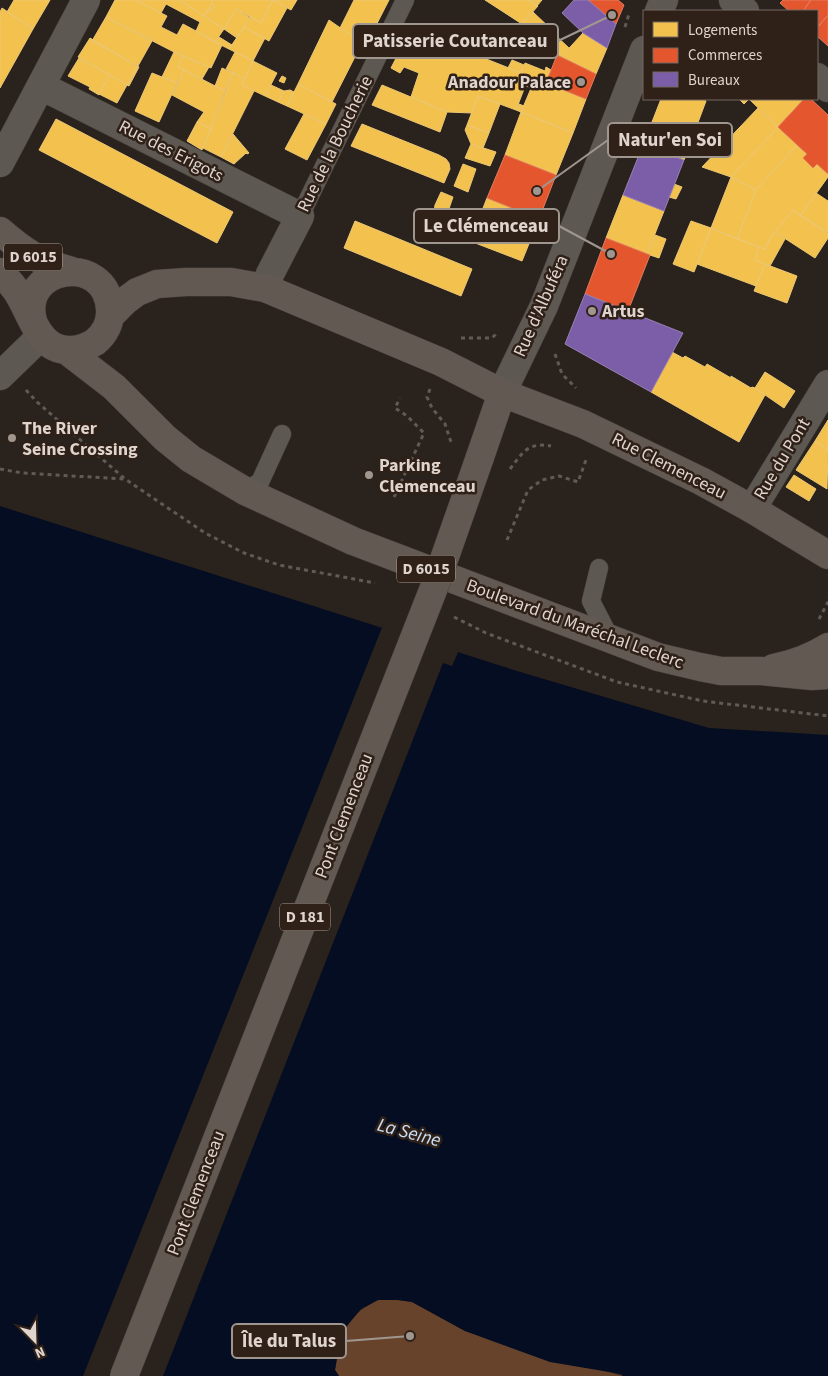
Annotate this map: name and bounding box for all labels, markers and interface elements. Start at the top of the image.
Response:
legend [643,10,818,100]
text: Logements [688,20,757,41]
callout: Patisserie Coutanceau [353,24,558,58]
text: Patisserie Coutanceau [363,28,547,55]
text: Commerces [688,45,762,66]
place label: Anadour Palace [447,70,571,95]
text: Bureaux [688,70,740,91]
street label: Rue de la Boucherie [291,71,379,216]
marker: Anadour Palace [575,76,587,88]
street label: Rue des Erigots [114,114,228,188]
callout: Natur'en Soi [608,123,732,157]
text: Natur'en Soi [618,127,722,154]
callout: Le Clémenceau [414,209,559,243]
text: Le Clémenceau [423,213,549,240]
road number: D 6015 [4,243,62,270]
street label: Rue d'Albuféra [507,251,575,361]
place label: Artus [601,299,645,324]
marker: Artus [586,305,598,317]
street label: Rue du Pont [748,413,816,505]
place label: The River Seine Crossing [22,416,138,462]
street label: Rue Clemenceau [607,426,731,506]
marker: The River Seine Crossing [6,432,18,444]
place label: Parking Clemenceau [379,453,476,499]
marker: Parking Clemenceau [363,469,375,481]
road number: D 6015 [397,556,455,582]
street label: Boulevard du Maréchal Leclerc [463,573,687,675]
street label: Pont Clemenceau [309,750,379,882]
road number: D 181 [280,904,330,930]
water label: La Seine [374,1112,444,1154]
street label: Pont Clemenceau [161,1127,231,1259]
north arrow [10,1316,60,1366]
callout: Île du Talus [232,1324,346,1358]
text: Île du Talus [240,1328,336,1355]
text: N [31,1341,48,1363]

